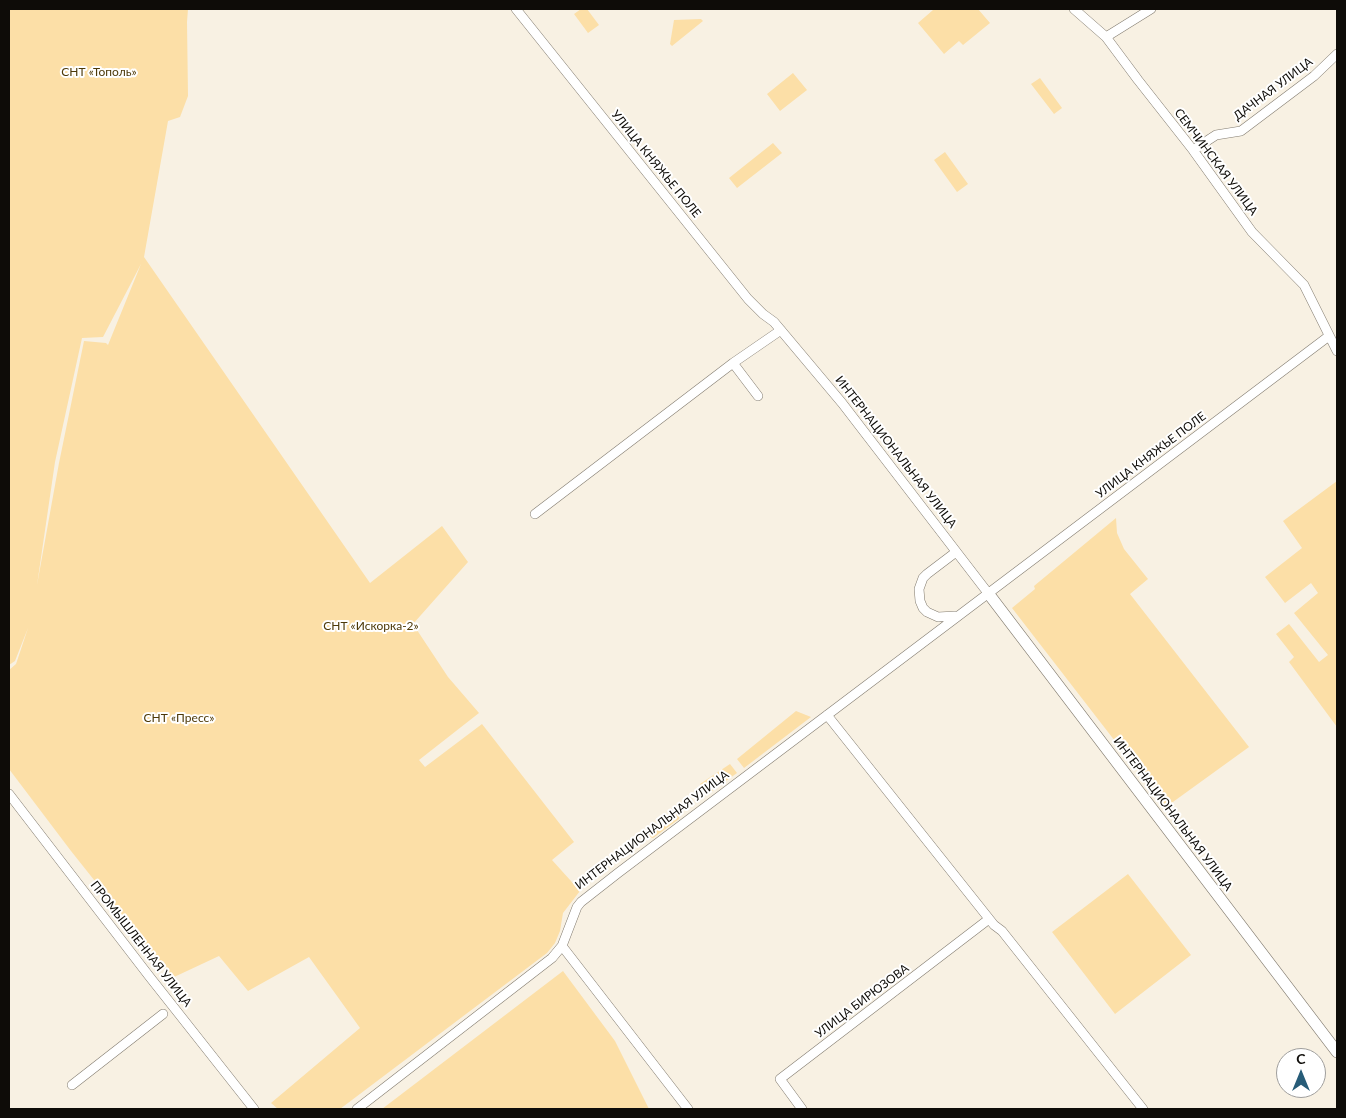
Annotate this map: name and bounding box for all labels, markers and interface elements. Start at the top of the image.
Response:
street label: ДАЧНАЯ УЛИЦА [1231,55,1315,123]
park label: СНТ «Тополь» [61,65,137,79]
street label: СЕМЧИНСКАЯ УЛИЦА [1171,106,1261,218]
street label: УЛИЦА КНЯЖЬЕ ПОЛЕ [608,107,704,221]
street label: ИНТЕРНАЦИОНАЛЬНАЯ УЛИЦА [832,373,960,531]
street label: УЛИЦА КНЯЖЬЕ ПОЛЕ [1093,409,1209,501]
park label: СНТ «Искорка-2» [323,619,419,633]
park label: СНТ «Пресс» [144,711,214,725]
street label: ИНТЕРНАЦИОНАЛЬНАЯ УЛИЦА [1110,734,1236,894]
street label: ИНТЕРНАЦИОНАЛЬНАЯ УЛИЦА [572,767,732,893]
street label: ПРОМЫШЛЕННАЯ УЛИЦА [87,878,195,1010]
street label: УЛИЦА БИРЮЗОВА [812,961,912,1041]
north arrow [1276,1048,1326,1098]
text: С [1296,1050,1306,1067]

